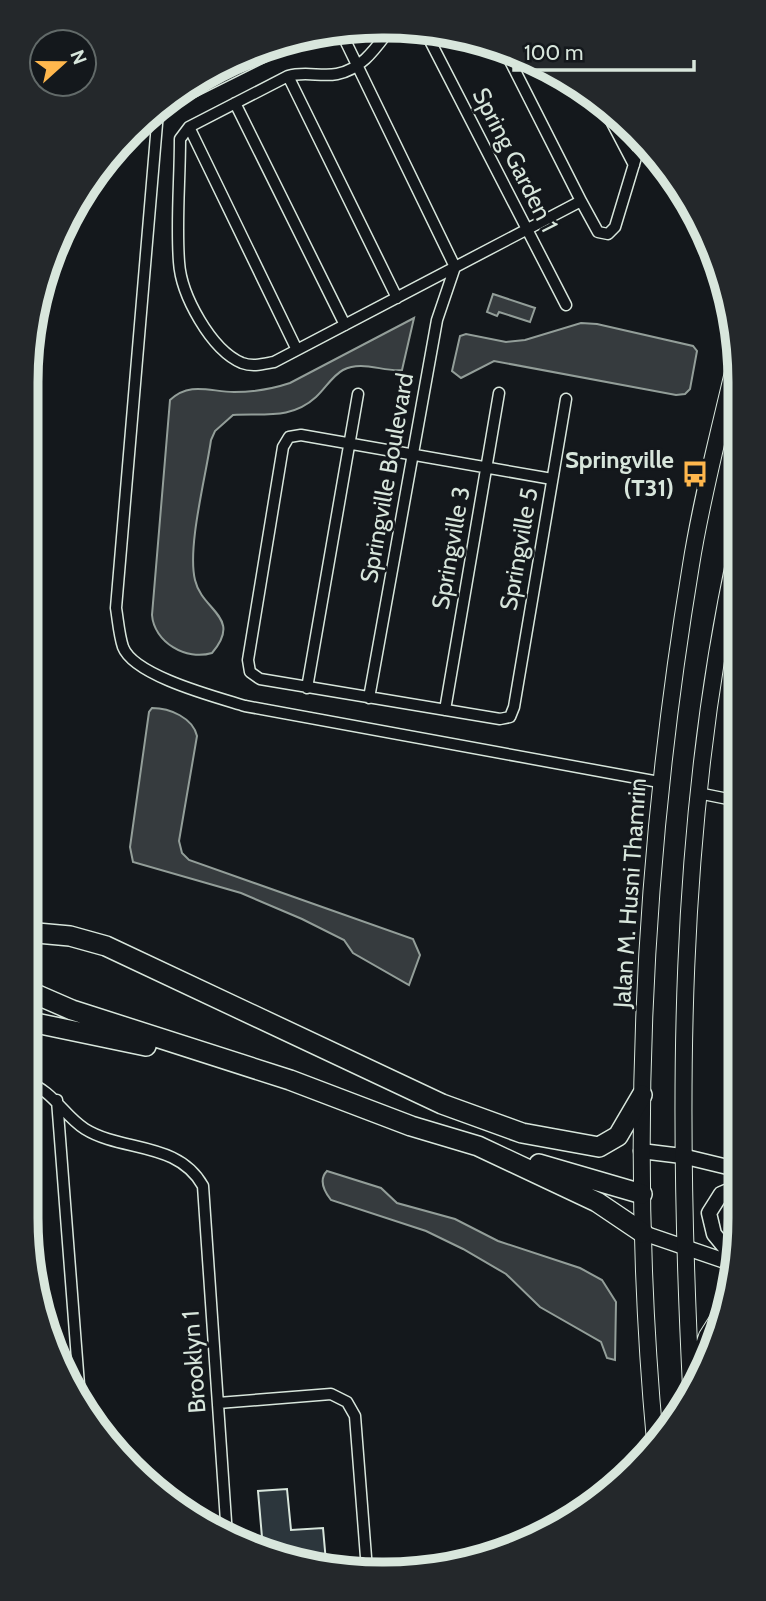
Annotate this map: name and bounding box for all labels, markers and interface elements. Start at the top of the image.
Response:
north arrow [28,28,98,98]
scale bar [514,28,694,72]
text: 100 m [524,40,583,65]
text: N [65,47,92,67]
street label: Spring Garden 1 [467,83,564,237]
street label: Springville Boulevard [354,371,419,585]
place label: Springville (T31) [565,445,674,502]
bus stop icon: Springville (T31) [680,459,710,489]
street label: Springville 3 [425,484,476,612]
street label: Springville 5 [493,485,544,613]
street label: Jalan M. Husni Thamrin [607,777,652,1010]
street label: Brooklyn 1 [175,1310,212,1414]

